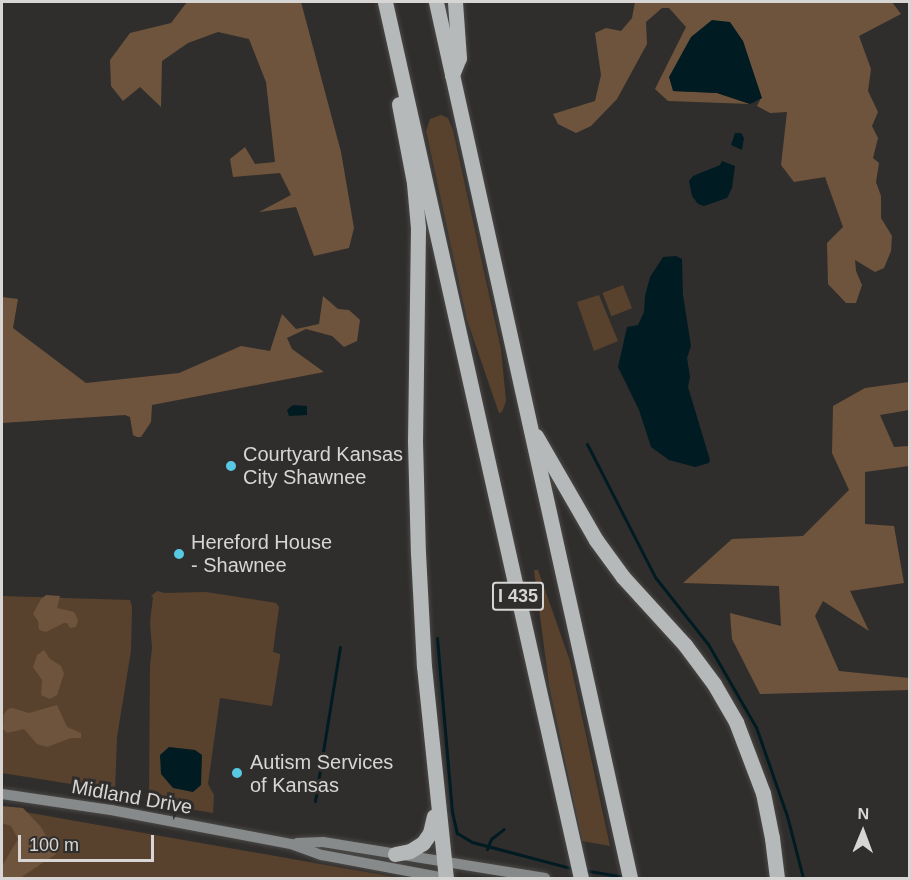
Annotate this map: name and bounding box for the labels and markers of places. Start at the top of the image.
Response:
place label: Courtyard Kansas City Shawnee [243,442,403,489]
marker: Courtyard Kansas City Shawnee [224,459,238,473]
place label: Hereford House - Shawnee [191,530,332,577]
marker: Hereford House - Shawnee [172,547,186,561]
place label: Autism Services of Kansas [250,750,393,797]
marker: Autism Services of Kansas [228,764,246,782]

